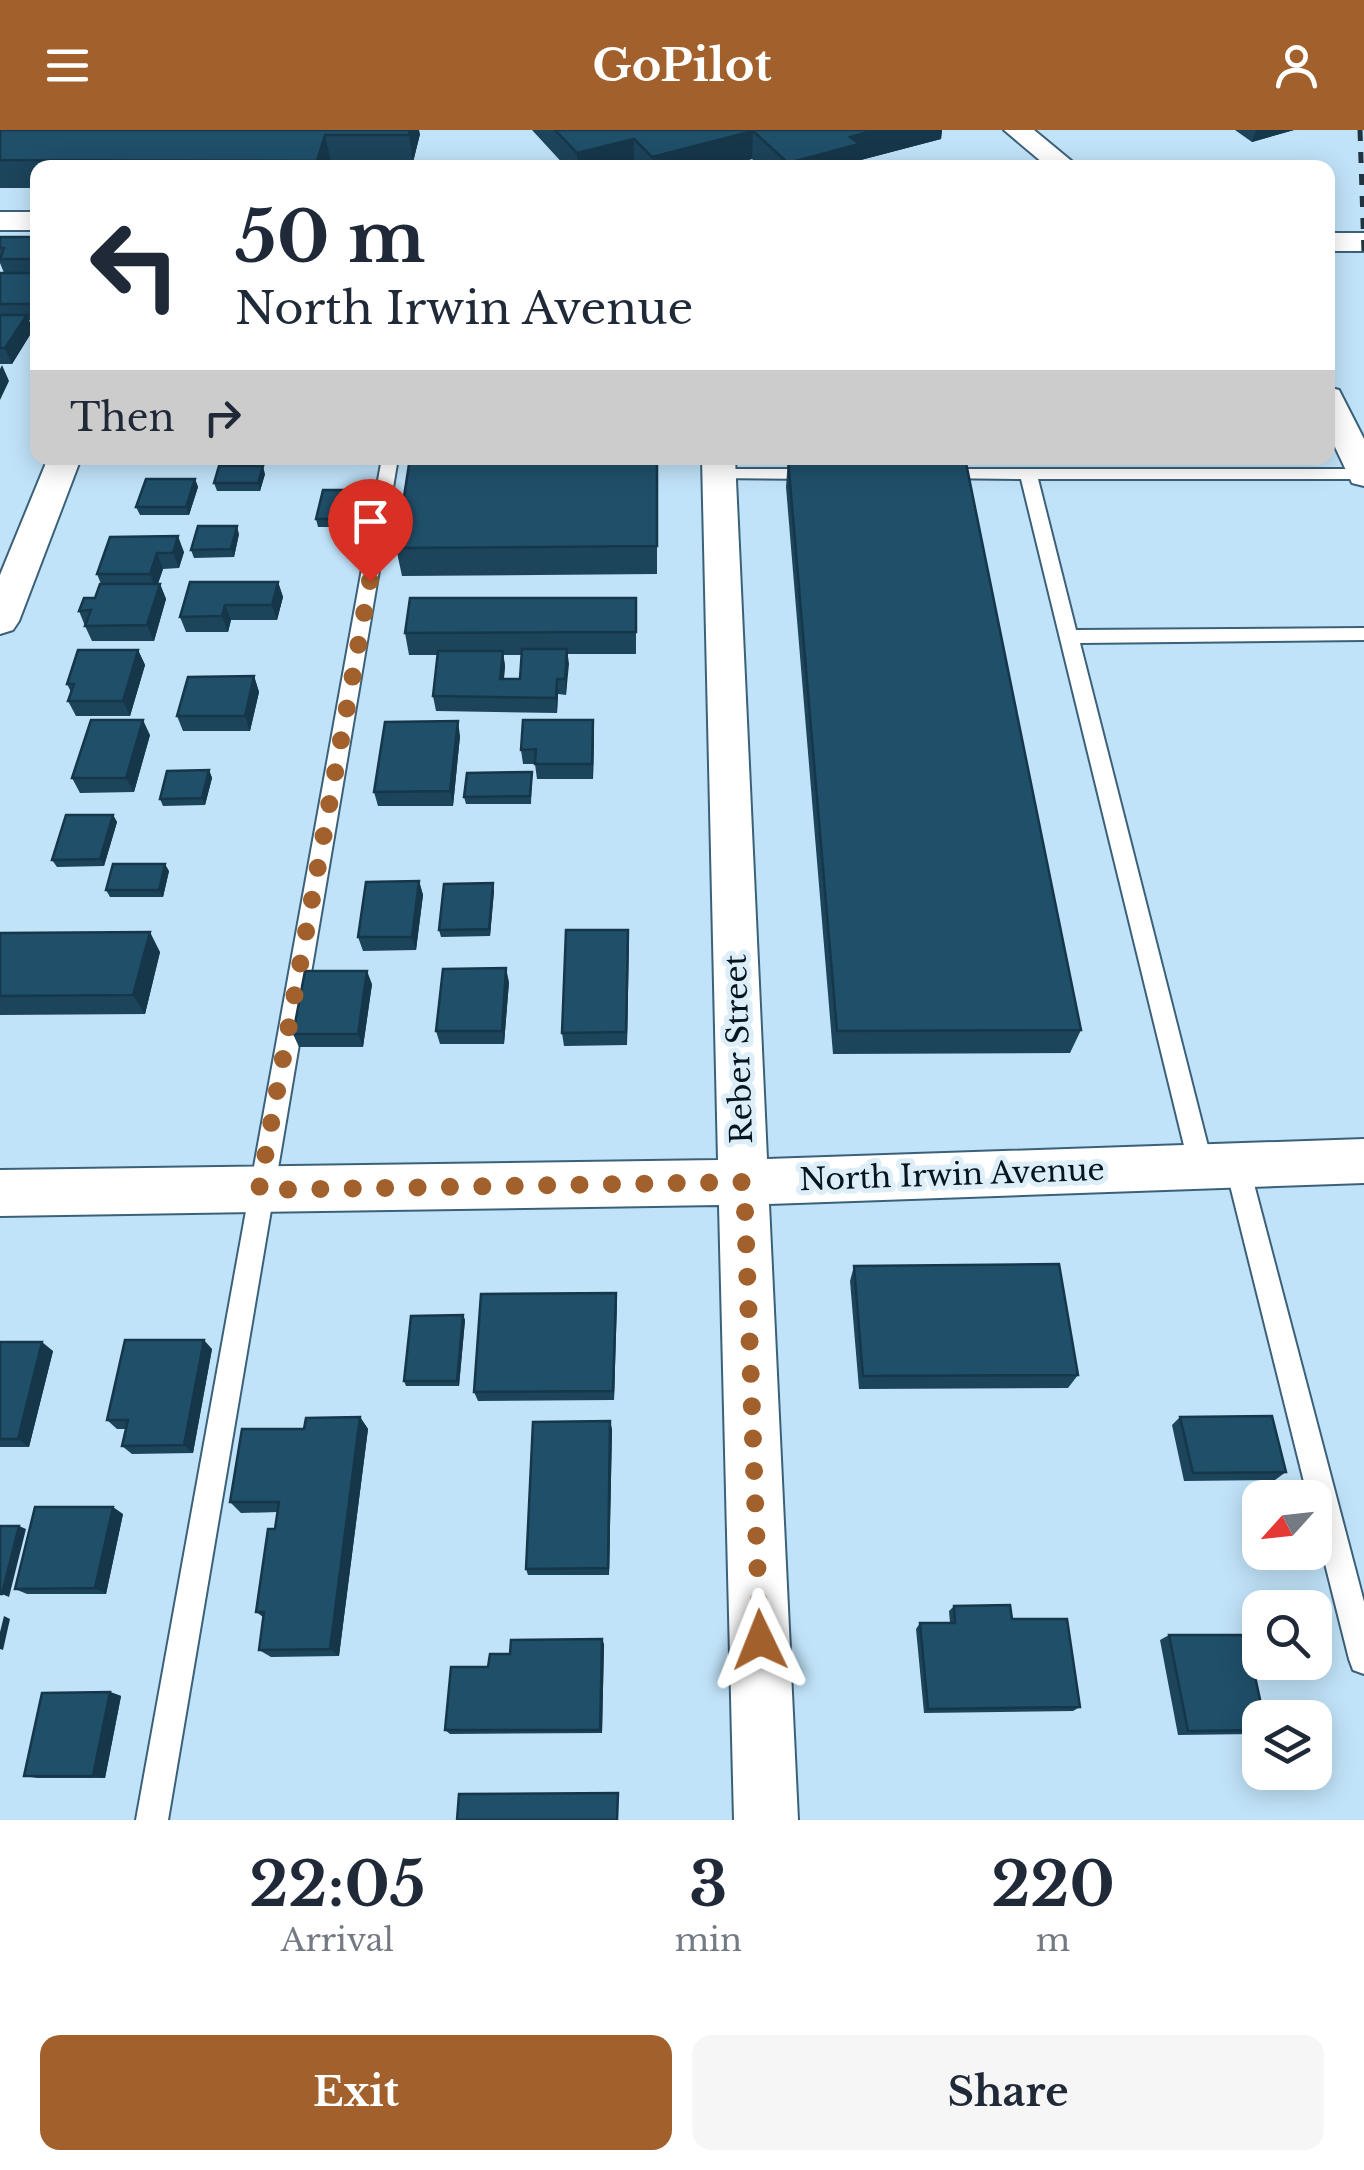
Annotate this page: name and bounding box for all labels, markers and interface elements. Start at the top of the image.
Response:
text: GoPilot [592,37,772,93]
icon: menu [40,38,95,93]
icon: person [1269,38,1324,93]
text: 50 m [235,194,426,281]
icon: left [70,200,200,330]
text: North Irwin Avenue [235,280,693,336]
icon: right [195,390,250,445]
text: Then [70,394,175,441]
pin [328,479,413,582]
icon: arrive [343,494,398,549]
street label: Reber Street [717,953,760,1145]
street label: North Irwin Avenue [799,1151,1105,1198]
north arrow [1242,1480,1332,1570]
map controls [1242,1480,1332,1790]
position arrow [708,1588,812,1692]
button: search [1242,1590,1332,1680]
button: layers [1242,1700,1332,1790]
text: 22:05 [249,1848,425,1922]
text: 3 [689,1848,727,1922]
text: 220 [991,1848,1115,1922]
text: Arrival [281,1920,394,1960]
text: min [675,1920,742,1960]
text: m [1036,1920,1070,1960]
button: Exit [40,2035,672,2150]
button: Share [692,2035,1324,2150]

